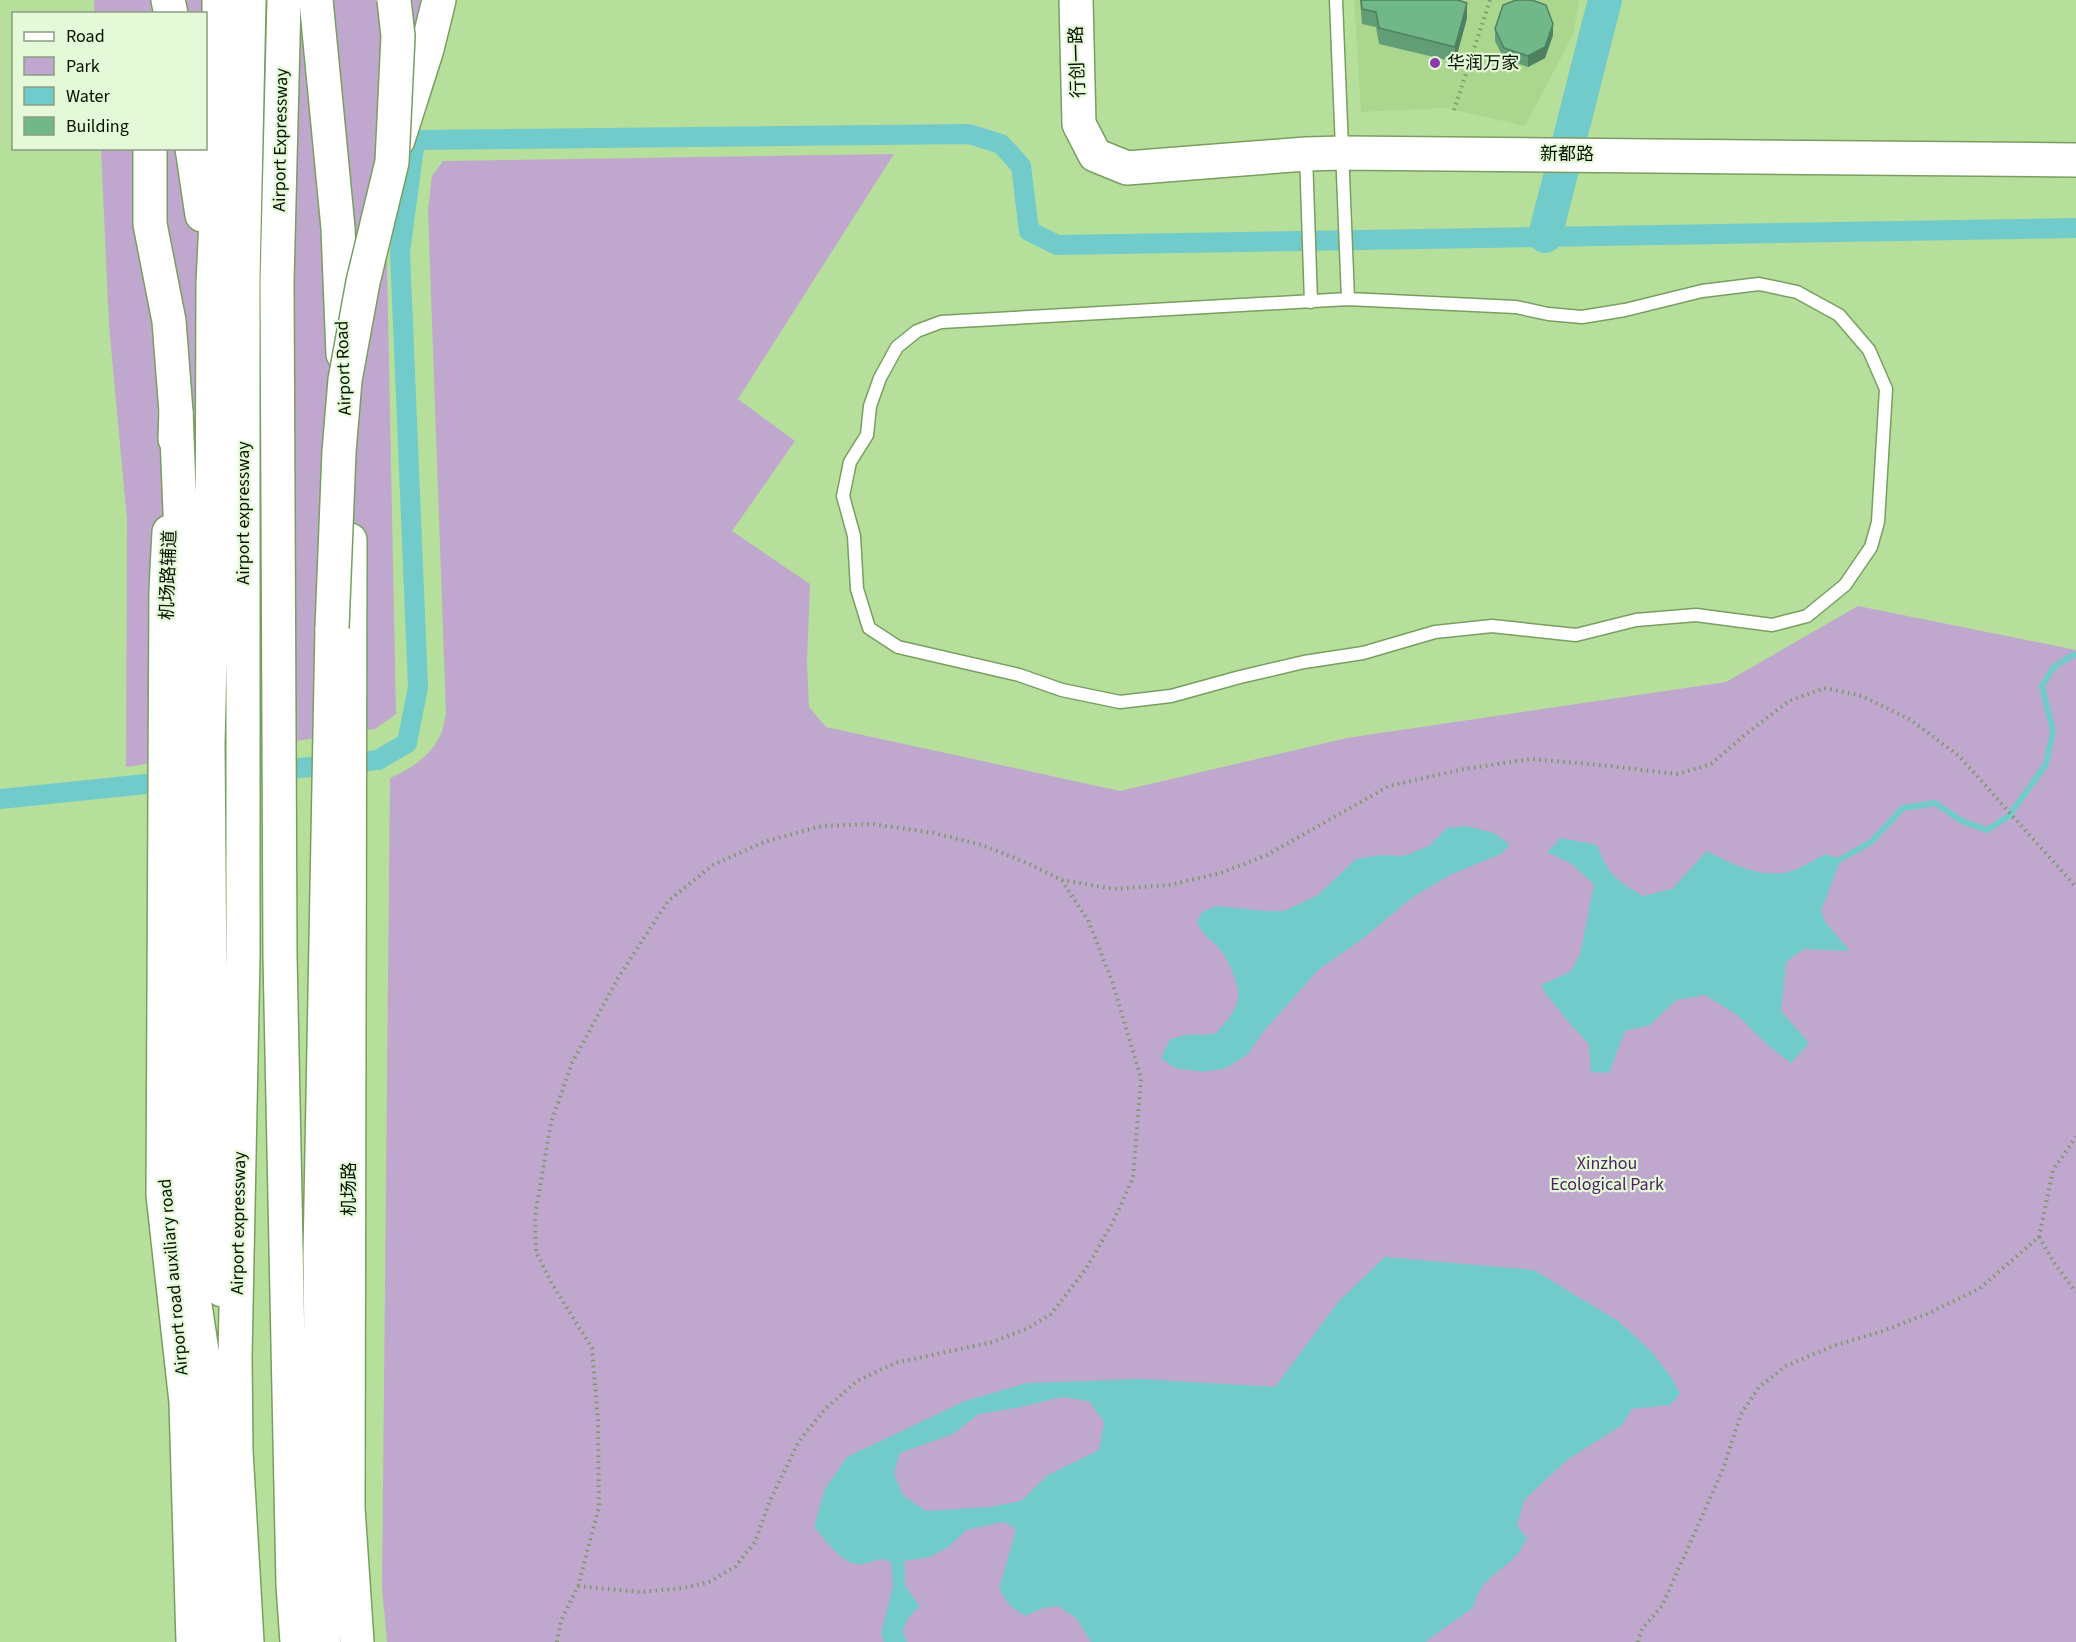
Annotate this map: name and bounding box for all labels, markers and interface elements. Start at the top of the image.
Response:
legend [12,12,207,150]
text: Road [66,24,105,49]
street label: 行创一路 [1064,26,1091,98]
place label: 华润万家 [1447,51,1519,76]
text: Park [66,54,100,79]
marker: 华润万家 [1428,56,1442,70]
street label: Airport Expressway [267,68,294,212]
text: Water [66,84,110,109]
text: Building [66,114,129,139]
street label: 新都路 [1540,142,1594,167]
street label: Airport Road [329,320,358,416]
street label: Airport expressway [231,441,256,585]
street label: 机场路辅道 [154,530,183,620]
street label: Airport expressway [225,1151,252,1295]
park label: Xinzhou Ecological Park [1550,1151,1664,1197]
street label: 机场路 [337,1162,362,1216]
street label: Airport road auxiliary road [152,1178,195,1376]

